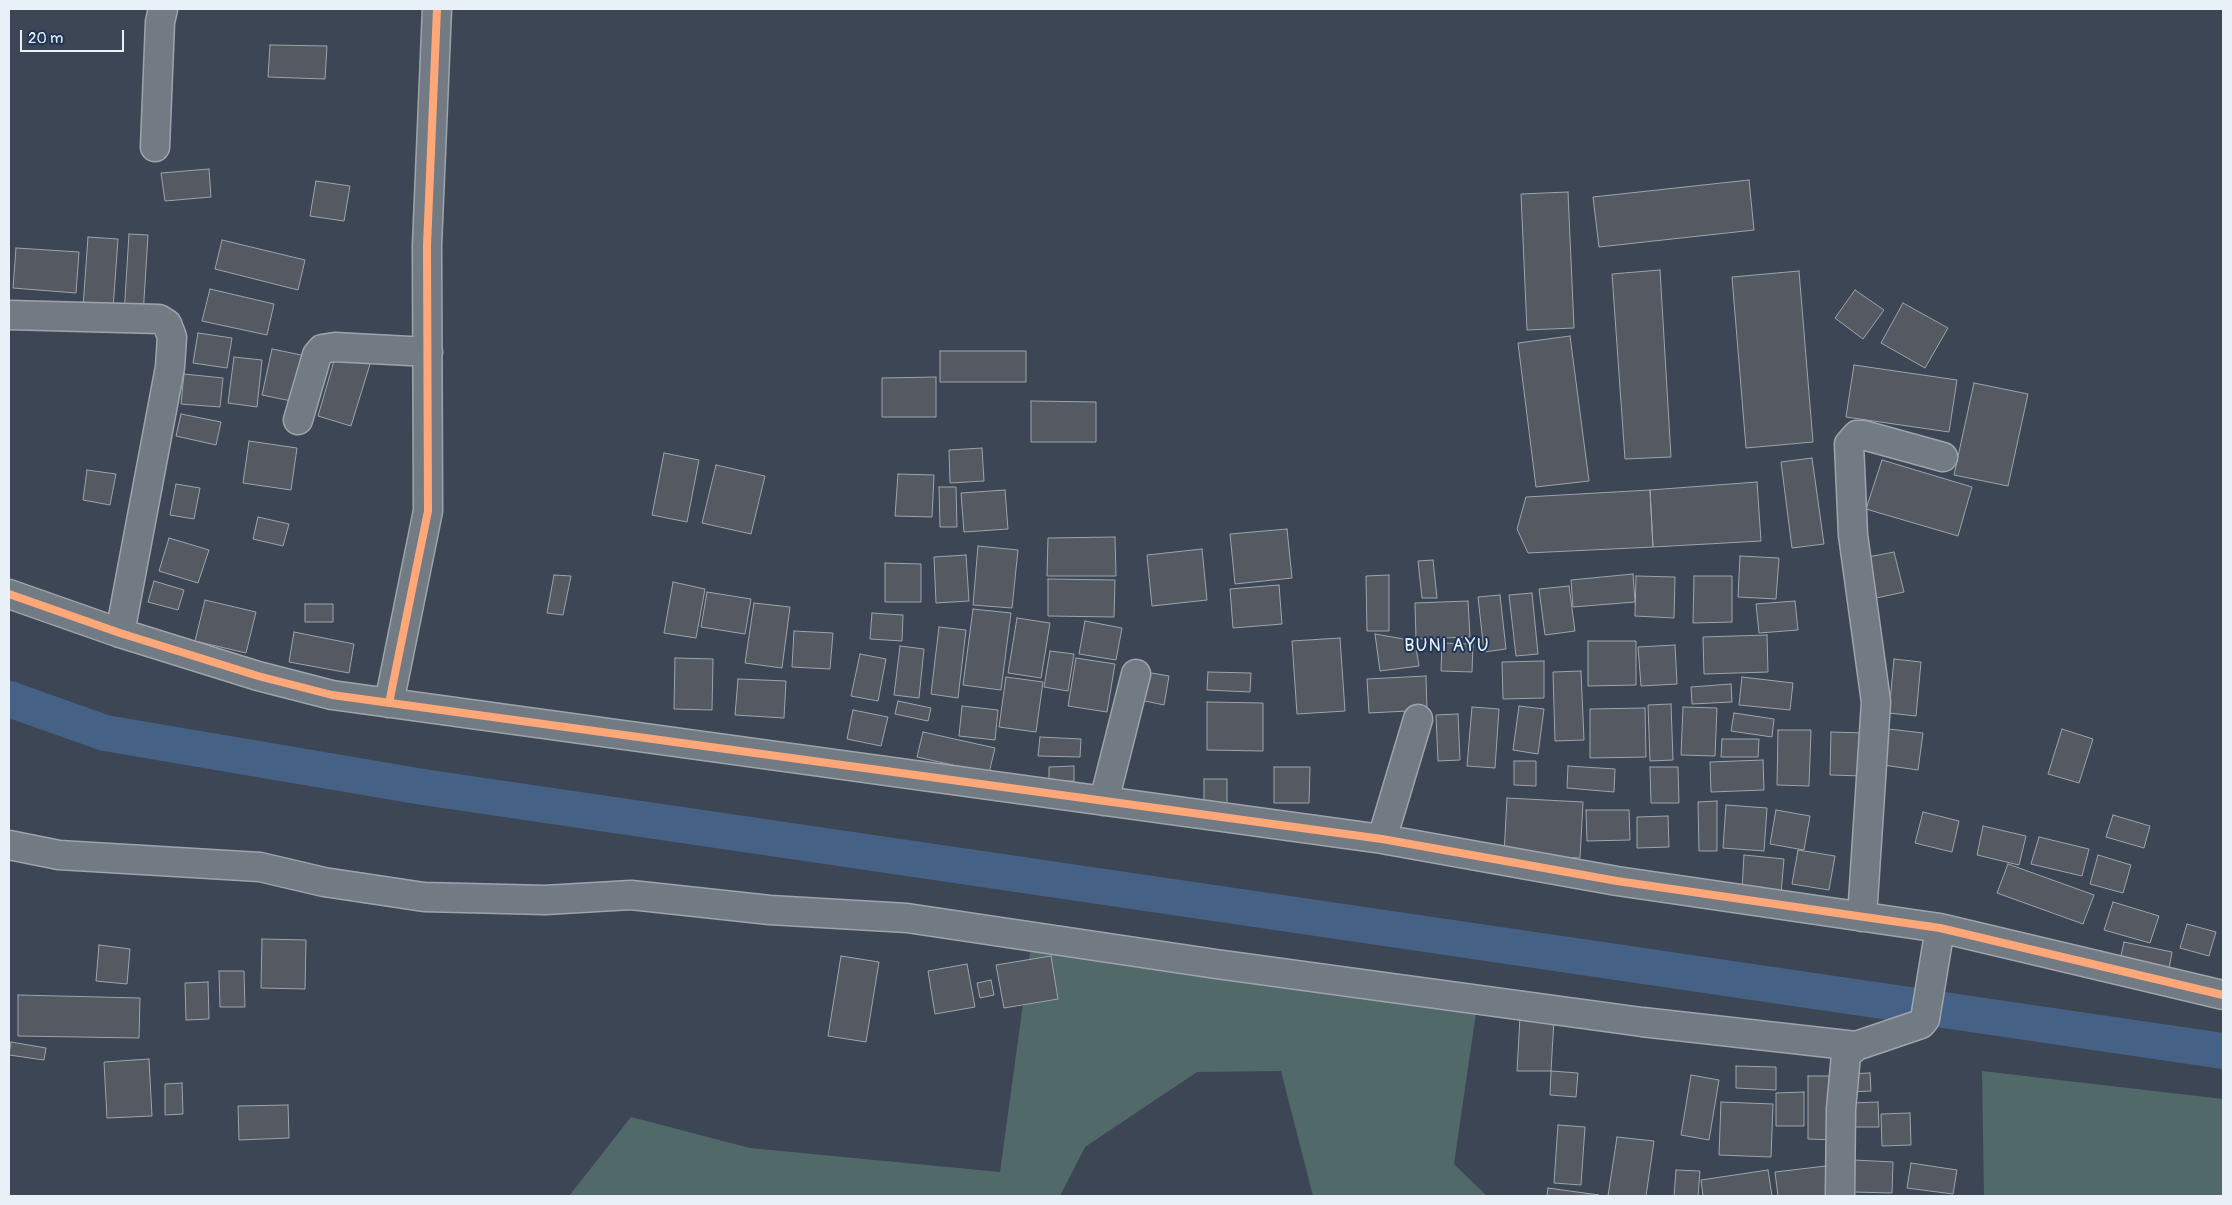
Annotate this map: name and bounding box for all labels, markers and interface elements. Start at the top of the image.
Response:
scale bar [22,20,126,52]
text: 20 m [28,29,63,48]
district label: BUNI AYU [1403,635,1491,657]

